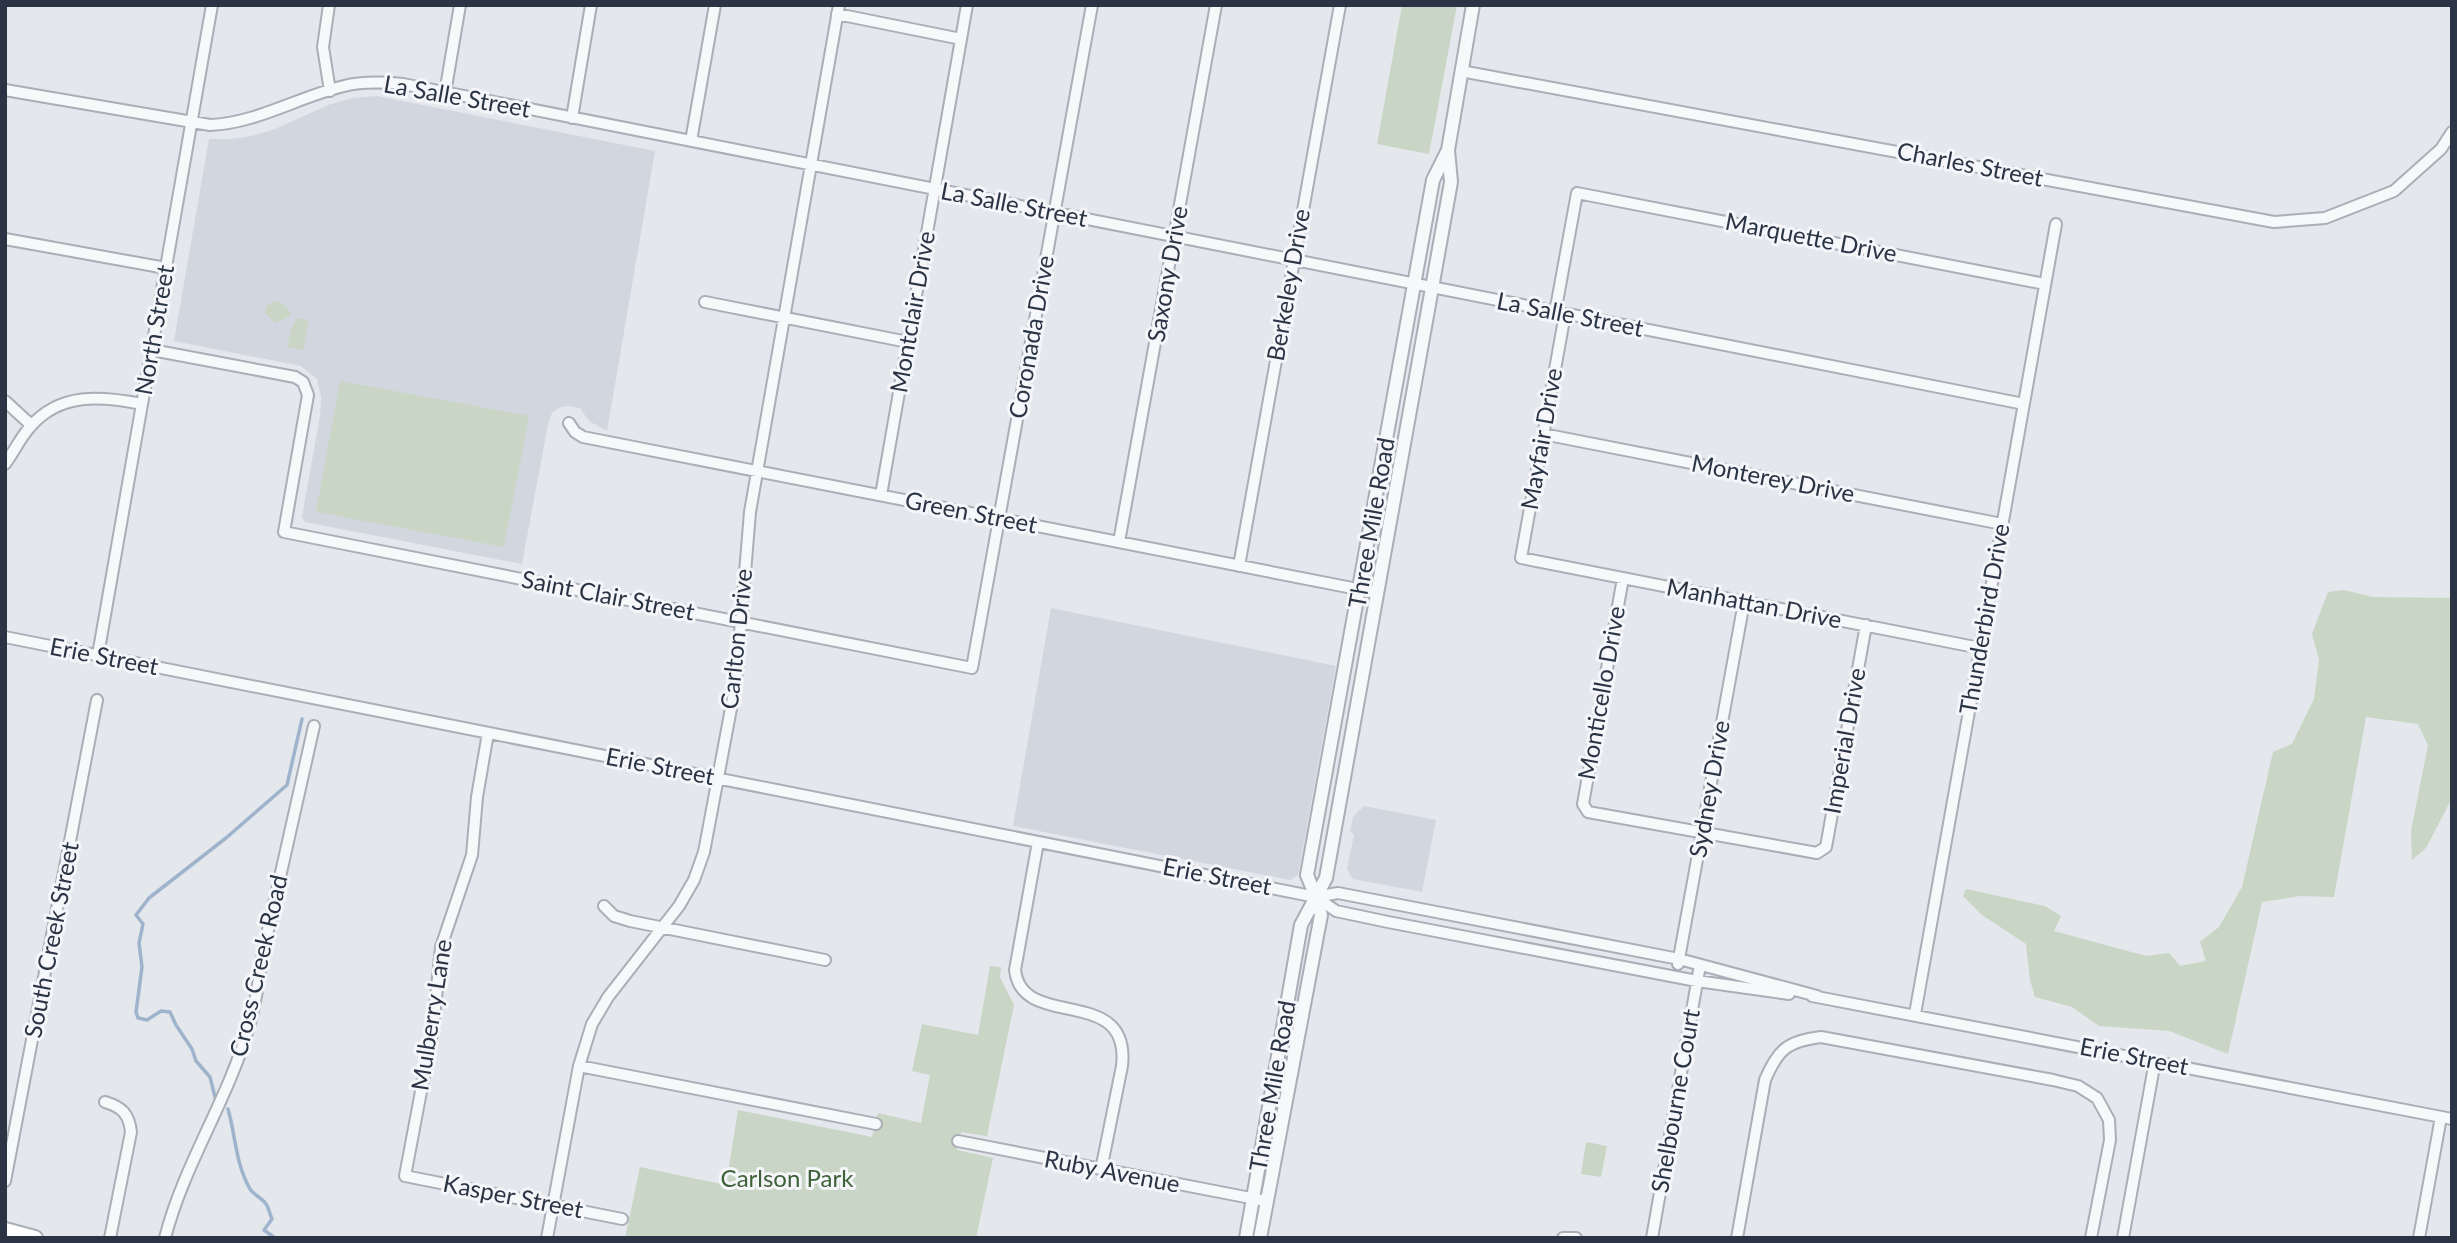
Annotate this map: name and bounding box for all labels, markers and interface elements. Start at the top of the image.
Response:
street label: La Salle Street [382,68,533,123]
street label: Charles Street [1895,135,2046,192]
street label: La Salle Street [939,175,1090,232]
street label: Saxony Drive [1140,203,1193,344]
street label: Berkeley Drive [1260,206,1315,363]
street label: Marquette Drive [1723,206,1899,267]
street label: Montclair Drive [883,229,940,395]
street label: Coronada Drive [1002,253,1059,421]
street label: North Street [128,262,179,397]
street label: La Salle Street [1495,285,1646,342]
street label: Mayfair Drive [1514,366,1567,512]
street label: Three Mile Road [1341,435,1400,610]
street label: Monterey Drive [1689,447,1857,508]
street label: Green Street [903,485,1040,539]
street label: Thunderbird Drive [1952,521,2015,716]
street label: Saint Clair Street [519,564,698,626]
street label: Carlton Drive [714,567,757,711]
street label: Manhattan Drive [1664,571,1844,634]
street label: Monticello Drive [1571,604,1630,782]
street label: Erie Street [48,631,161,680]
street label: Imperial Drive [1816,665,1871,816]
street label: Sydney Drive [1682,718,1735,860]
street label: Erie Street [604,741,717,790]
street label: South Creek Street [17,839,84,1040]
street label: Erie Street [1161,851,1274,900]
street label: Cross Creek Road [223,872,293,1059]
street label: Mulberry Lane [404,937,457,1093]
street label: Three Mile Road [1242,998,1301,1173]
street label: Shelbourne Court [1644,1006,1705,1195]
street label: Erie Street [2078,1031,2191,1080]
street label: Ruby Avenue [1042,1143,1183,1198]
park label: Carlson Park [721,1163,854,1192]
street label: Kasper Street [441,1168,586,1223]

